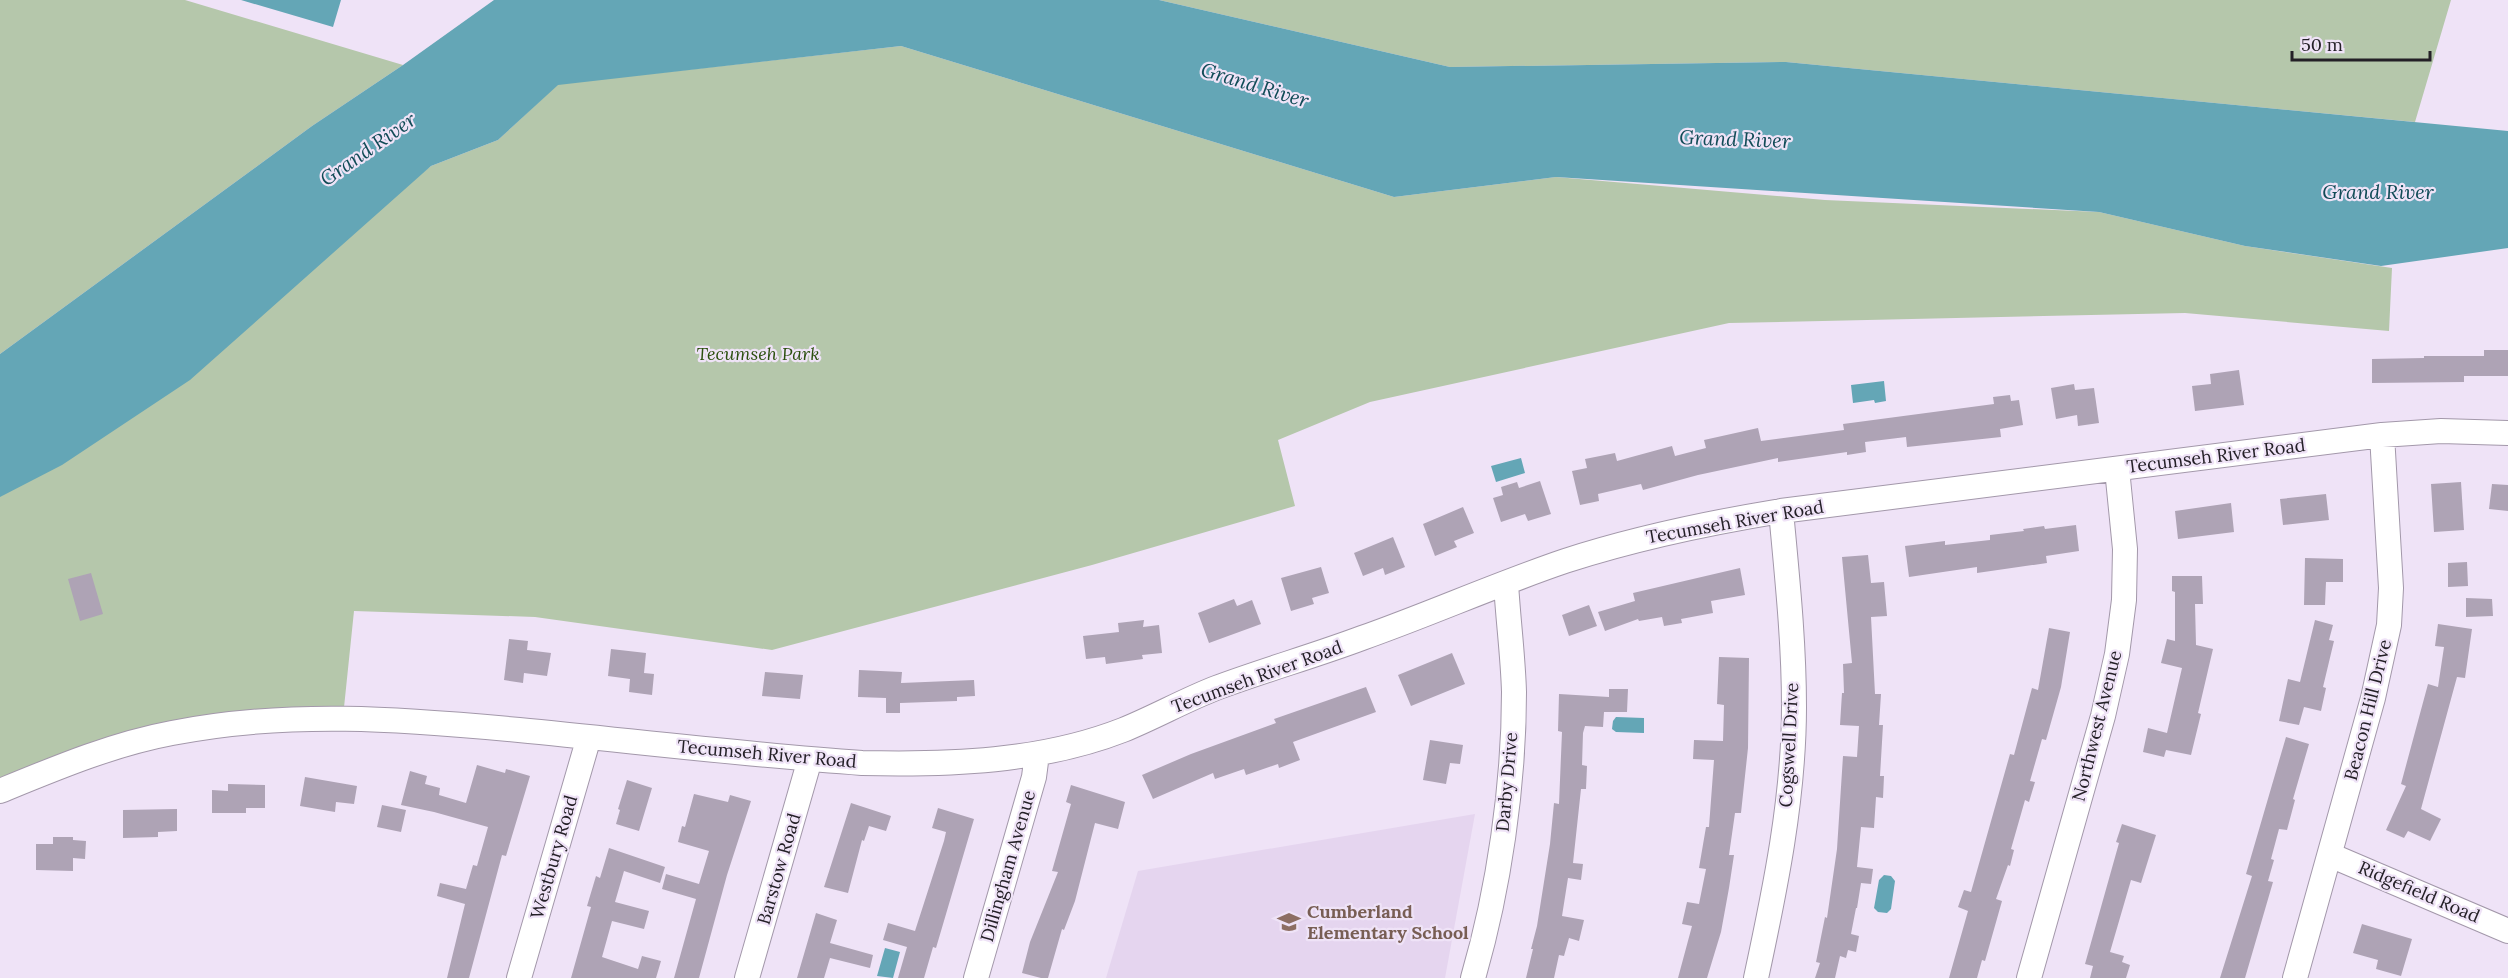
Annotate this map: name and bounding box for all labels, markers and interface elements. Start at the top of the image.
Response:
scale bar [2292,24,2430,62]
text: 50 m [2301,33,2343,56]
water label: Grand River [1198,56,1313,113]
water label: Grand River [315,106,421,191]
water label: Grand River [1679,124,1792,153]
water label: Grand River [2322,179,2435,204]
park label: Tecumseh Park [696,342,820,365]
street label: Tecumseh River Road [2125,433,2307,478]
street label: Tecumseh River Road [1644,495,1826,548]
street label: Tecumseh River Road [1168,635,1345,718]
street label: Beacon Hill Drive [2339,637,2396,783]
street label: Northwest Avenue [2067,648,2126,804]
street label: Cogswell Drive [1774,682,1803,808]
street label: Darby Drive [1491,731,1522,833]
street label: Tecumseh River Road [677,734,858,773]
street label: Dillingham Avenue [975,787,1040,944]
street label: Westbury Road [525,792,582,921]
street label: Barstow Road [752,810,805,927]
street label: Ridgefield Road [2355,856,2484,928]
place label: Cumberland Elementary School [1307,900,1469,944]
school or university icon: Cumberland Elementary School [1276,909,1302,935]

